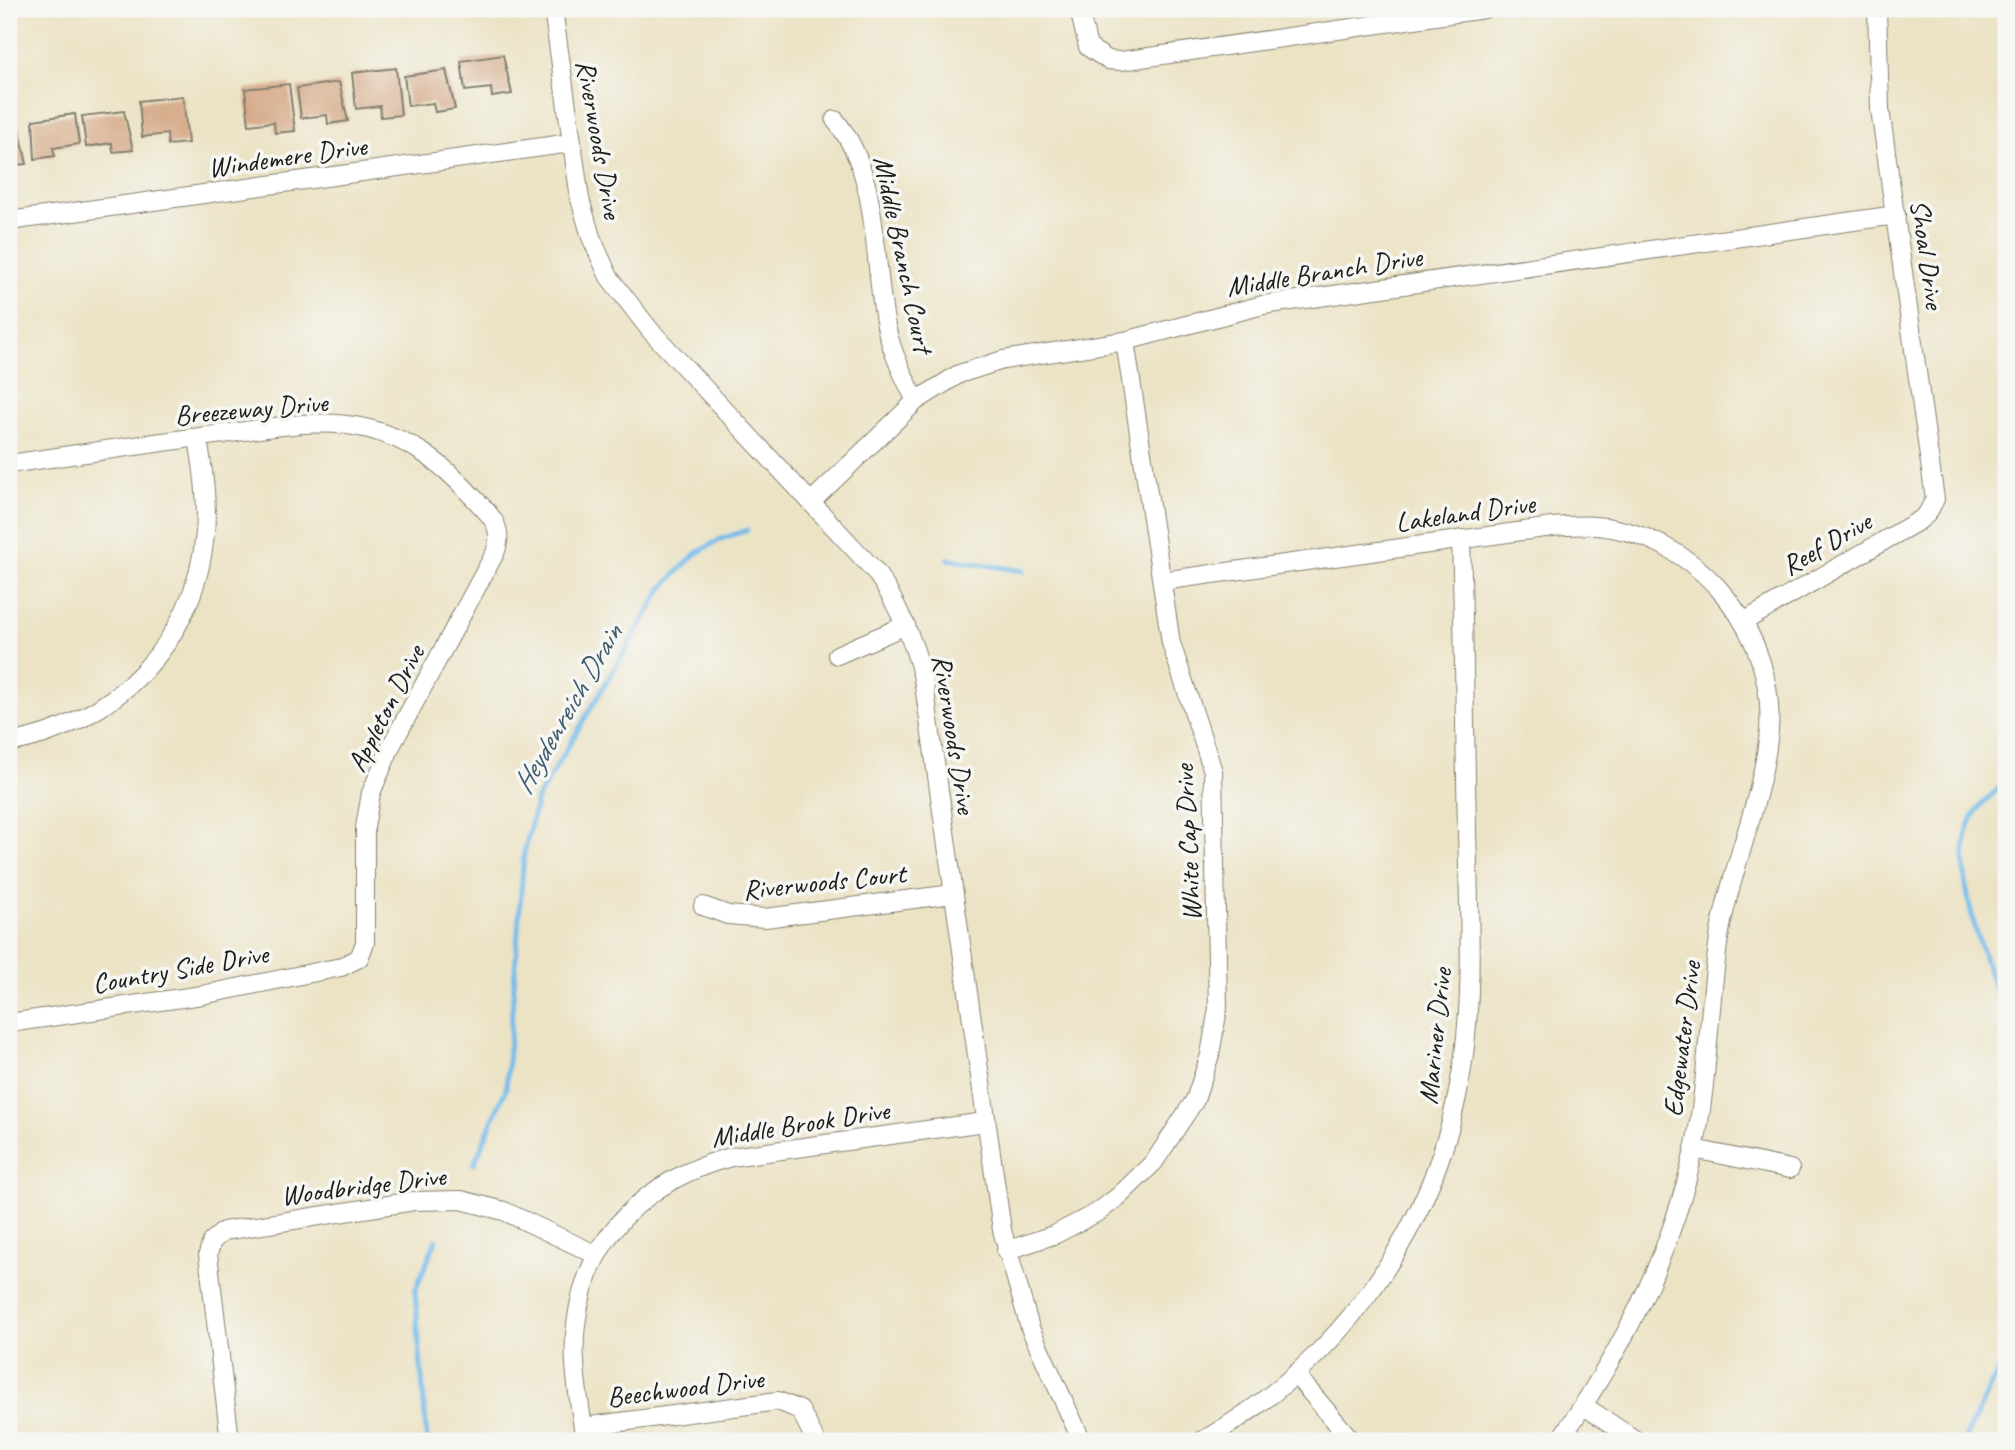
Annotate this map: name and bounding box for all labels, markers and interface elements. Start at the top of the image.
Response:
street label: Riverwoods Drive [568,57,631,223]
street label: Windemere Drive [206,128,370,185]
street label: Middle Branch Court [866,153,942,359]
street label: Shoal Drive [1903,197,1953,313]
street label: Middle Branch Drive [1224,238,1426,304]
street label: Breezeway Drive [173,384,331,433]
street label: Lakeland Drive [1393,485,1539,540]
street label: Reef Drive [1775,503,1879,583]
water label: Heydenreich Drain [503,615,632,800]
street label: Appleton Drive [339,637,433,777]
street label: Riverwoods Drive [925,652,985,818]
street label: White Cap Drive [1166,762,1209,922]
street label: Riverwoods Court [741,855,910,907]
street label: Country Side Drive [89,935,273,1001]
street label: Edgewater Drive [1655,958,1709,1119]
street label: Mariner Drive [1410,964,1459,1106]
street label: Middle Brook Drive [709,1092,893,1155]
street label: Woodbridge Drive [279,1158,449,1213]
street label: Beechwood Drive [605,1360,767,1414]

